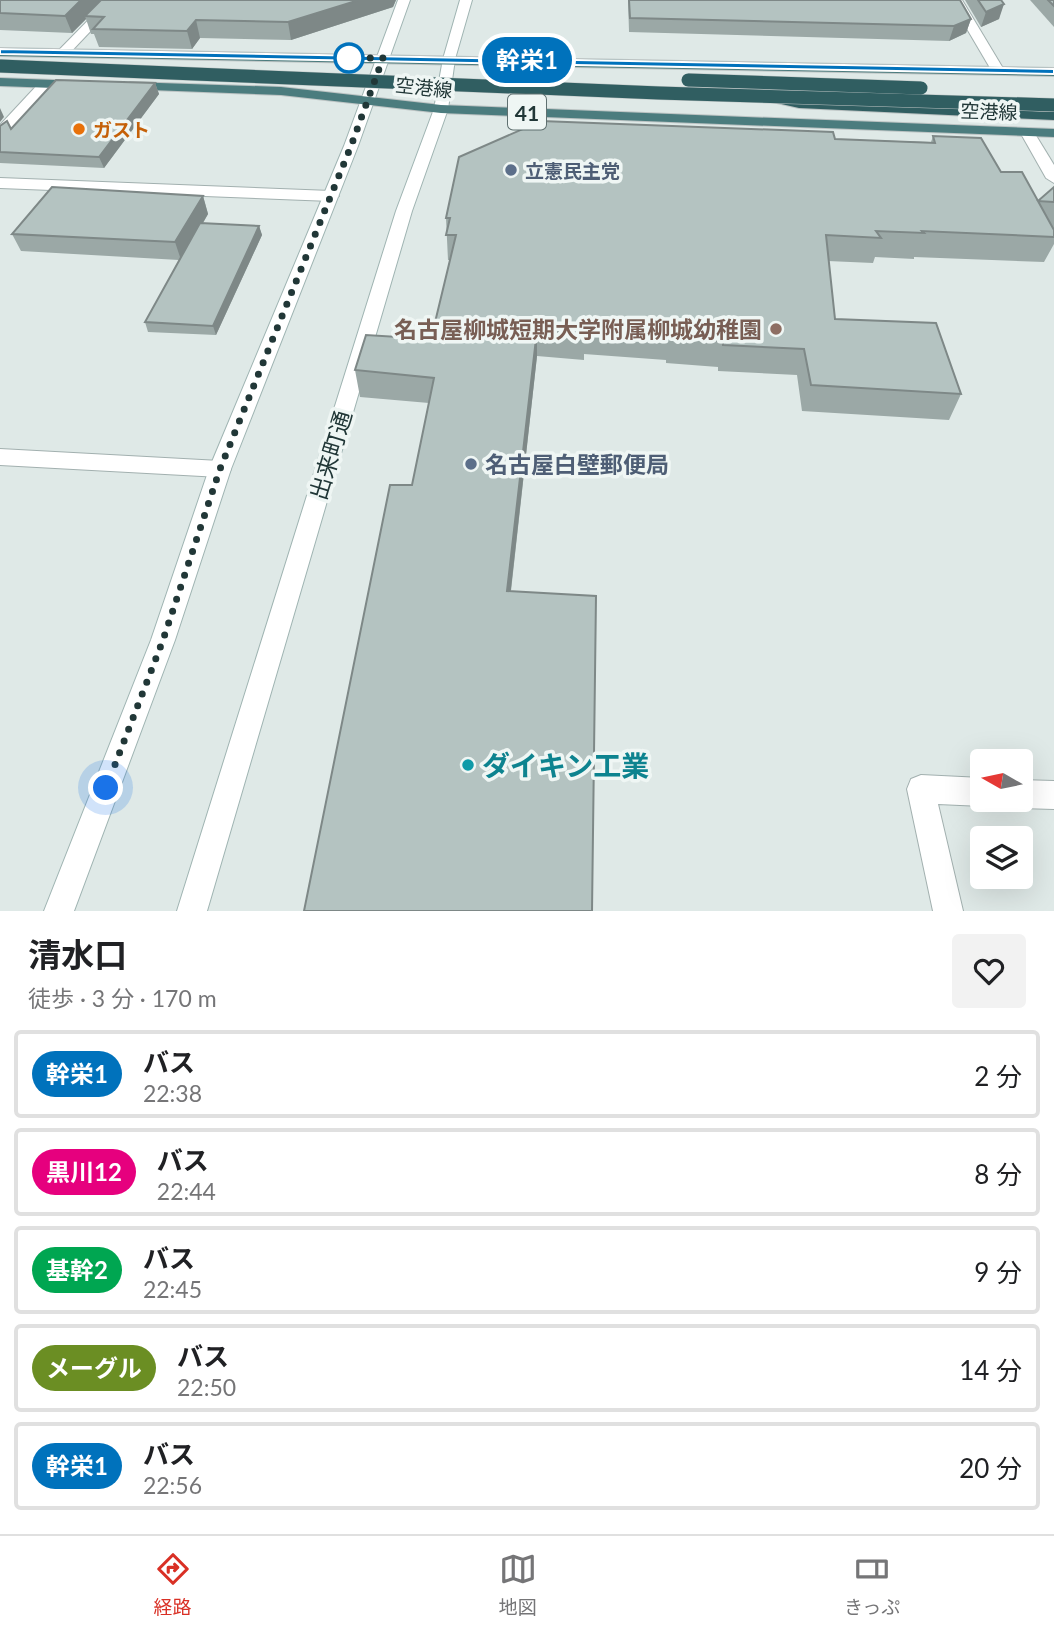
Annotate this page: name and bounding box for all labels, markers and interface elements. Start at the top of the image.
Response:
line badge: 幹栄1 [487,37,567,83]
unlabelled marker [334,43,364,73]
text: 幹栄1 [496,45,558,74]
street label: 空港線 [394,73,454,101]
road number: 41 [508,94,546,130]
street label: 空港線 [960,99,1018,123]
place label: ガスト [93,118,150,141]
marker: ガスト [71,121,87,137]
place label: 立憲民主党 [525,159,620,182]
marker: 立憲民主党 [503,162,519,178]
place label: 名古屋柳城短期大学附属柳城幼稚園 [394,315,762,343]
marker: 名古屋柳城短期大学附属柳城幼稚園 [768,321,784,337]
street label: 出来町通 [303,407,357,503]
place label: 名古屋白壁郵便局 [485,450,669,478]
marker: 名古屋白壁郵便局 [463,456,479,472]
place label: ダイキン工業 [482,748,649,782]
north arrow [970,749,1032,812]
map controls [970,749,1033,889]
marker: ダイキン工業 [460,757,476,773]
your location [88,770,123,805]
button: layers [970,826,1033,889]
text: 清水口 [28,934,127,974]
button: heart [952,934,1026,1008]
text: 徒歩 · 3 分 · 170 m [28,984,217,1012]
text: バス [143,1046,195,1078]
text: 幹栄1 [46,1059,108,1088]
text: 2 分 [974,1060,1022,1092]
text: 22:38 [143,1079,202,1107]
text: バス [157,1144,209,1176]
text: 黒川12 [46,1157,122,1186]
text: 8 分 [974,1158,1022,1190]
text: 22:44 [157,1177,216,1205]
text: バス [143,1242,195,1274]
text: 基幹2 [46,1255,108,1284]
text: 9 分 [974,1256,1022,1288]
text: 22:45 [143,1275,202,1303]
text: バス [177,1340,229,1372]
text: メーグル [46,1353,142,1382]
text: 14 分 [959,1354,1022,1386]
text: 22:50 [177,1373,236,1401]
text: バス [143,1438,195,1470]
text: 幹栄1 [46,1451,108,1480]
text: 20 分 [959,1452,1022,1484]
text: 22:56 [143,1471,202,1499]
tab: 経路 [154,1550,192,1619]
tab: 地図 [499,1550,537,1619]
tab: きっぷ [844,1550,900,1619]

